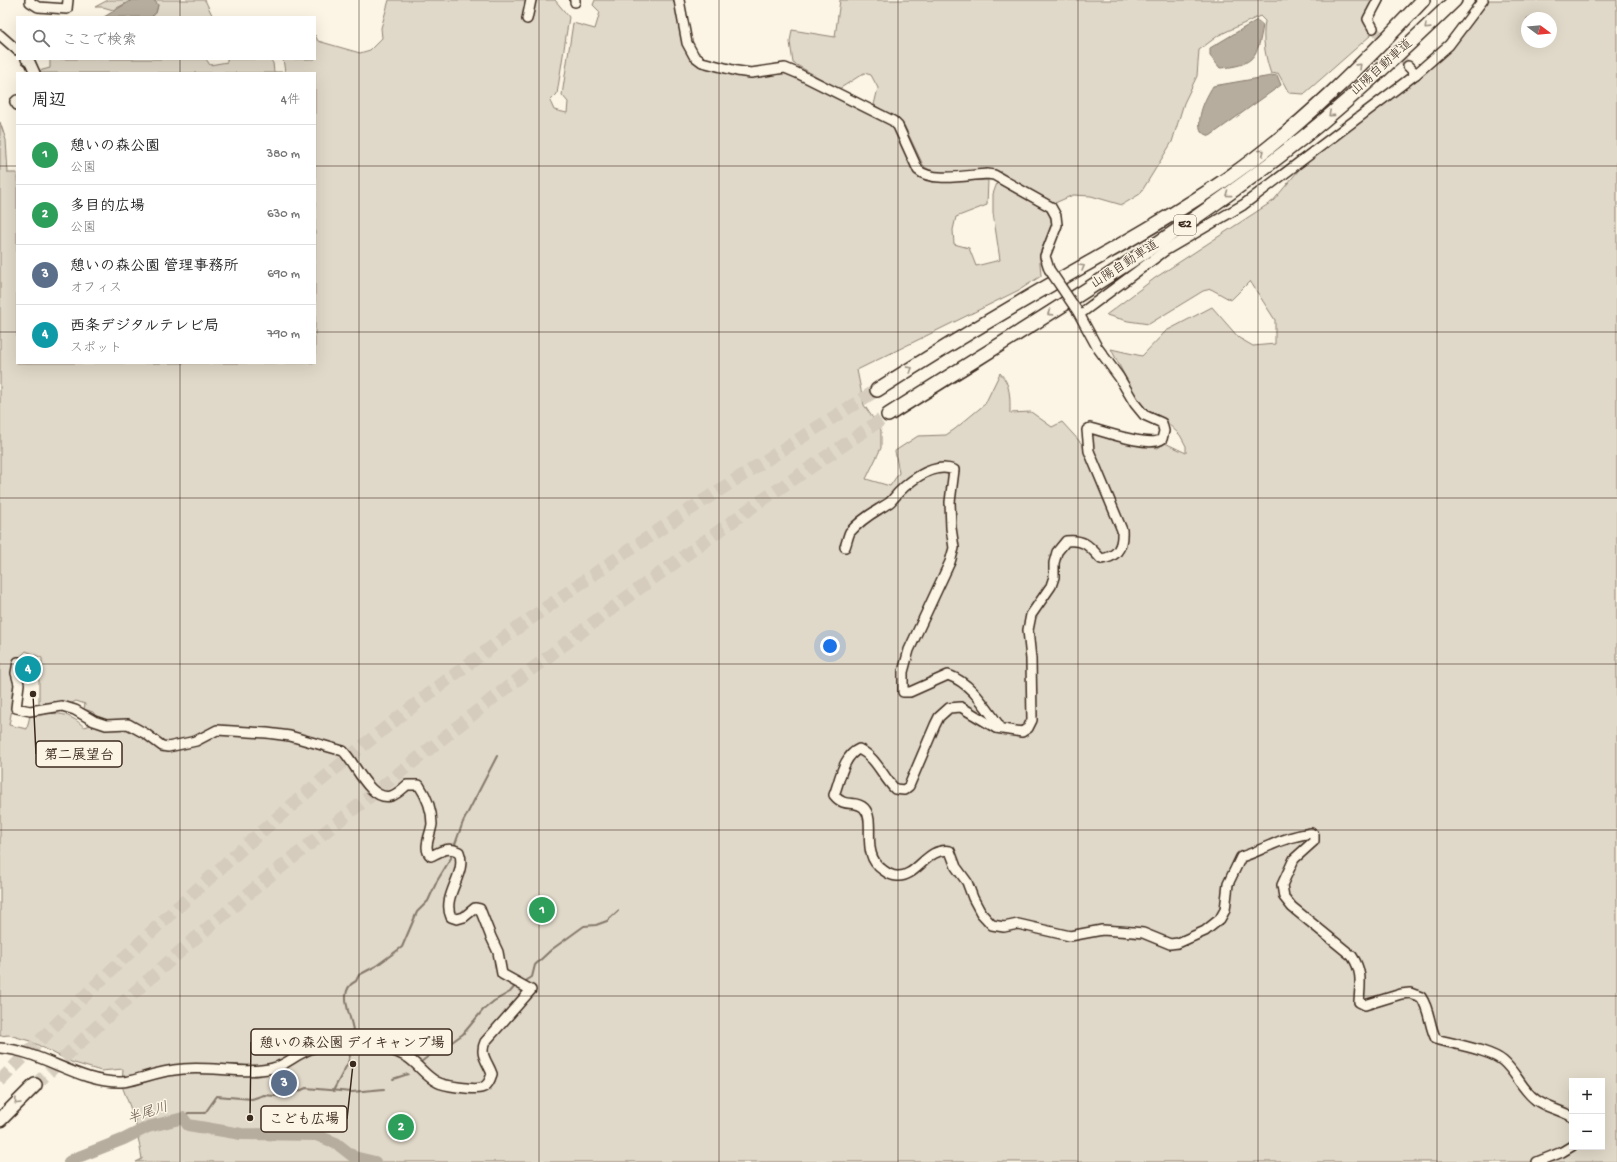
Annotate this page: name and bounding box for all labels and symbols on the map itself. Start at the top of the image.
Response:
north arrow [1521,12,1557,48]
one-way arrow [1424,22,1432,30]
street label: 山陽自動車道 [1347,36,1416,100]
one-way arrow [1354,63,1362,71]
one-way arrow [1328,109,1335,116]
one-way arrow [1258,150,1265,157]
one-way arrow [1226,189,1233,196]
road number: E2 [1174,215,1196,235]
street label: 山陽自動車道 [1088,237,1162,293]
one-way arrow [1078,264,1085,271]
one-way arrow [1047,308,1054,315]
one-way arrow [906,366,913,373]
your location [820,636,840,656]
pin: 4 [15,654,41,684]
callout: 第二展望台 [36,741,122,767]
text: 第二展望台 [44,747,114,765]
pin: 1 [529,895,555,925]
callout: 憩いの森公園 デイキャンプ場 [251,1029,452,1055]
text: 憩いの森公園 デイキャンプ場 [259,1035,445,1053]
pin: 3 [271,1068,297,1098]
one-way arrow [15,1098,22,1105]
water label: 半尾川 [125,1098,171,1129]
callout: こども広場 [261,1106,347,1132]
text: こども広場 [269,1111,339,1129]
pin: 2 [388,1112,414,1142]

